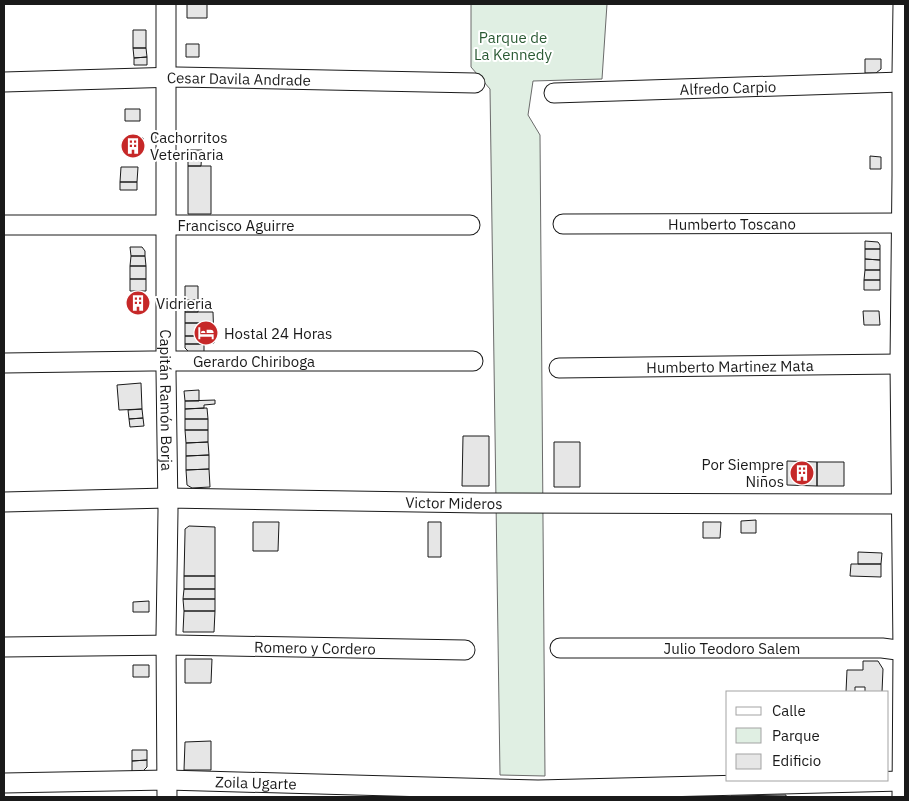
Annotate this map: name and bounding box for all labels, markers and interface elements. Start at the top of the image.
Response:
park label: Parque de La Kennedy [474,28,552,64]
street label: Cesar Davila Andrade [167,67,311,89]
street label: Alfredo Carpio [679,76,777,99]
place label: Cachorritos Veterinaria [150,128,227,164]
building icon: Cachorritos Veterinaria [120,133,146,159]
street label: Humberto Toscano [668,214,796,233]
street label: Francisco Aguirre [177,216,295,235]
building icon: Vidrieria [125,290,151,316]
place label: Vidrieria [156,294,212,313]
hotel icon: Hostal 24 Horas [193,320,219,346]
place label: Hostal 24 Horas [224,324,332,343]
street label: Capitán Ramón Borja [157,329,177,471]
street label: Gerardo Chiriboga [193,352,315,371]
street label: Humberto Martinez Mata [646,356,814,376]
place label: Por Siempre Niños [702,455,784,491]
building icon: Por Siempre Niños [789,460,815,486]
street label: Victor Mideros [405,492,503,513]
street label: Romero y Cordero [254,637,376,658]
street label: Julio Teodoro Salem [664,639,800,658]
legend [726,691,889,781]
text: Calle [772,701,806,720]
text: Parque [772,726,820,745]
text: Edificio [772,751,821,770]
street label: Zoila Ugarte [215,772,297,793]

